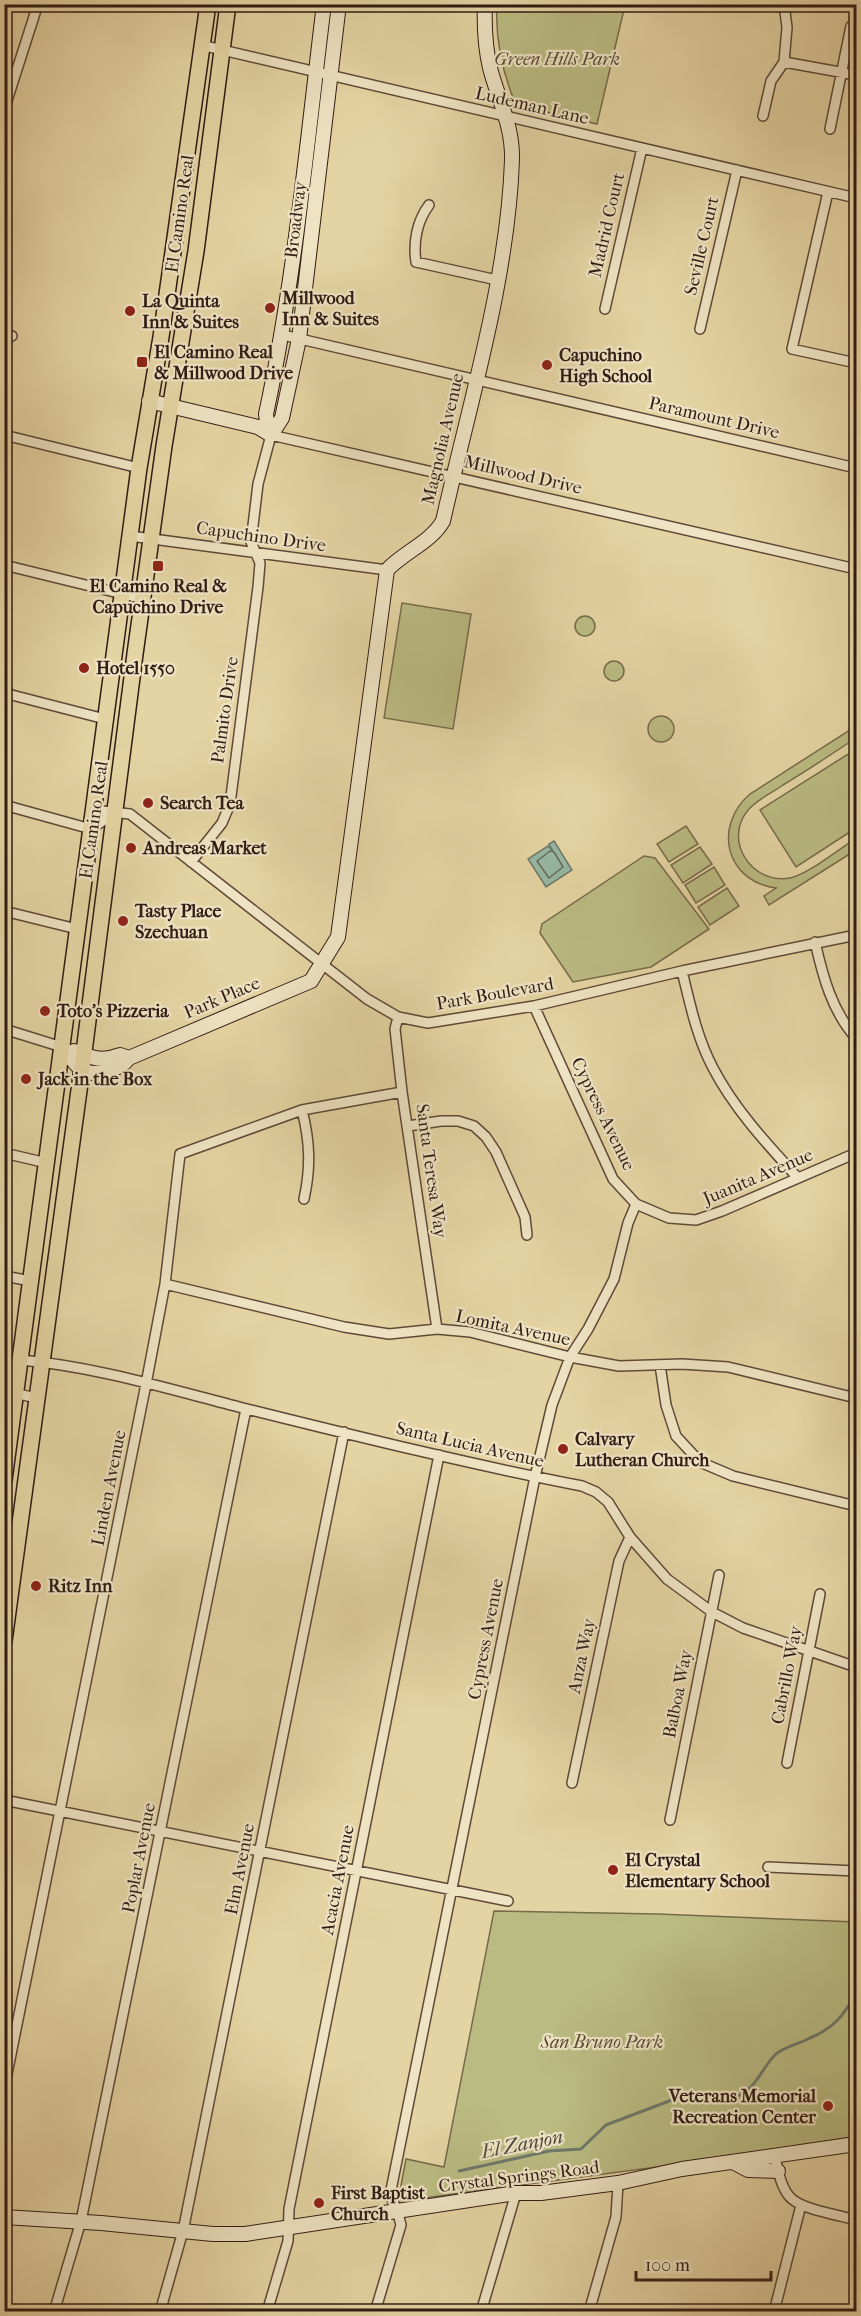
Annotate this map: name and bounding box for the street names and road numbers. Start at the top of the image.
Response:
street label: Ludeman Lane [473,83,591,129]
street label: El Camino Real [161,154,199,274]
street label: Madrid Court [585,170,629,279]
street label: Broadway [281,179,311,260]
street label: Seville Court [680,194,724,297]
street label: Magnolia Avenue [418,371,468,507]
street label: Paramount Drive [647,393,782,443]
street label: Millwood Drive [462,451,584,499]
street label: Capuchino Drive [195,517,327,557]
street label: Palmito Drive [207,655,243,765]
street label: El Camino Real [75,760,113,880]
street label: Park Place [181,973,263,1023]
street label: Park Boulevard [435,973,555,1015]
street label: Cypress Avenue [567,1054,639,1174]
street label: Santa Teresa Way [411,1102,451,1241]
street label: Juanita Avenue [698,1144,816,1210]
street label: Lomita Avenue [454,1306,572,1350]
street label: Santa Lucia Avenue [394,1418,546,1472]
street label: Linden Avenue [87,1428,131,1548]
street label: Cypress Avenue [464,1577,508,1701]
street label: Anza Way [564,1615,600,1696]
street label: Cabrillo Way [767,1623,807,1726]
street label: Balboa Way [659,1647,697,1740]
street label: Poplar Avenue [118,1801,160,1915]
street label: Elm Avenue [221,1821,259,1917]
street label: Acacia Avenue [317,1823,359,1938]
street label: Crystal Springs Road [437,2157,601,2197]

